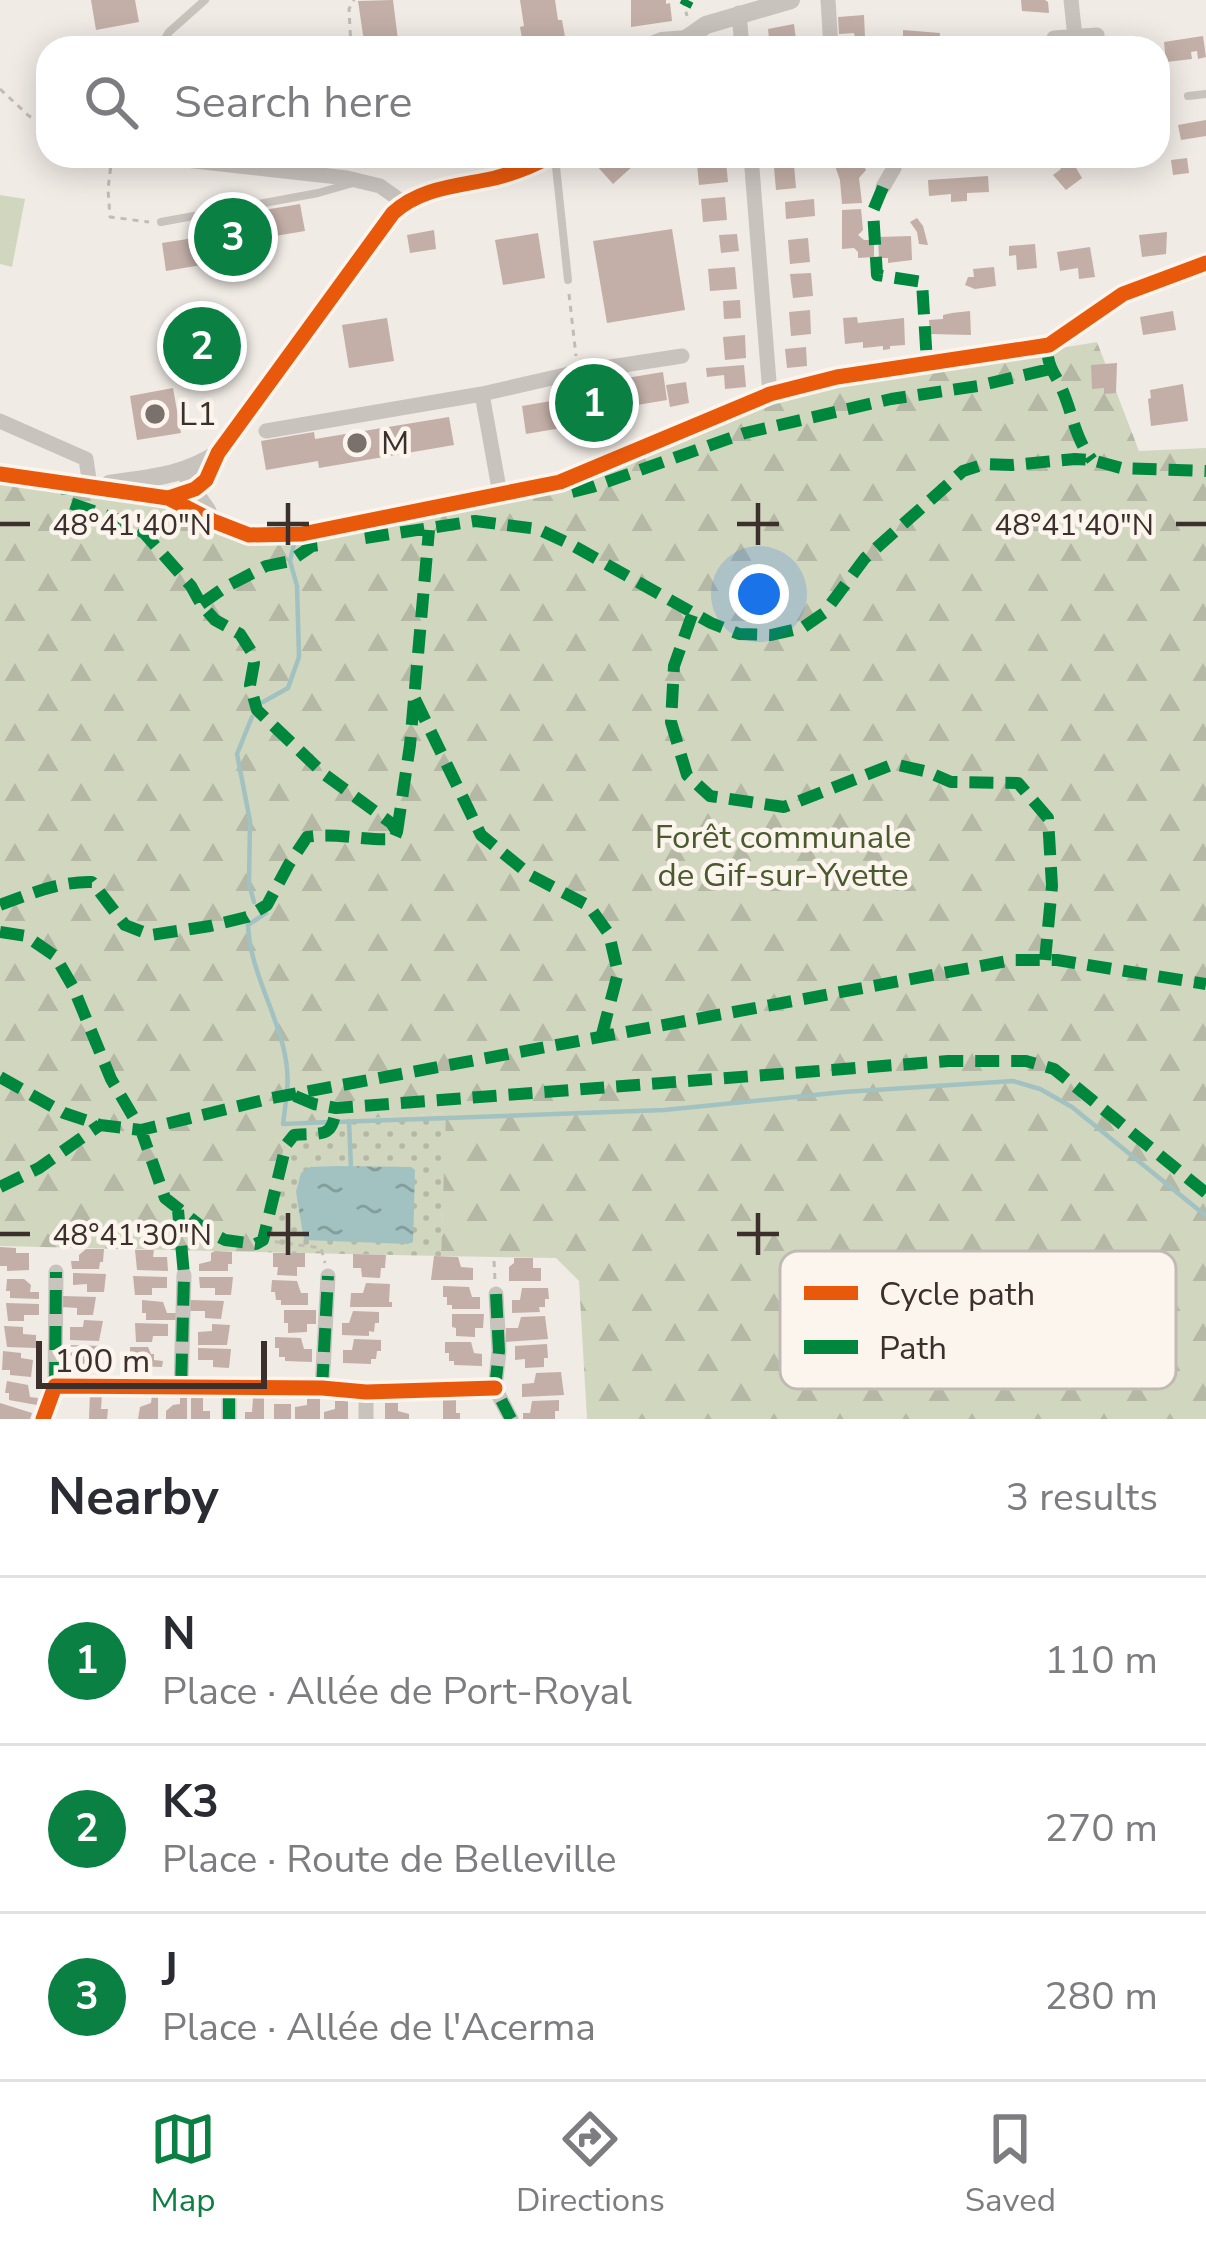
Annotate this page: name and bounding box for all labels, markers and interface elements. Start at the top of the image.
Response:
search box [36,36,1170,168]
icon: search [78,69,144,135]
text: Search here [174,72,413,133]
pin: 3 [194,192,272,282]
pin: 2 [163,301,241,391]
pin: 1 [555,358,633,448]
place label: L1 [179,392,217,437]
marker: L1 [142,401,168,427]
place label: M [381,421,409,466]
marker: M [344,430,370,456]
text: 48°41'40"N [52,505,212,546]
text: 48°41'40"N [994,505,1154,546]
your location [729,564,789,624]
park label: Forêt communale de Gif-sur-Yvette [655,815,911,898]
text: 48°41'30"N [52,1215,212,1256]
legend [780,1251,1176,1389]
text: Cycle path [879,1272,1035,1317]
text: Path [879,1326,947,1371]
scale bar [36,1335,267,1388]
text: 100 m [54,1339,150,1384]
text: Nearby [48,1462,219,1532]
text: 3 results [1006,1471,1158,1524]
text: N [162,1604,196,1665]
text: 1 [75,1634,99,1687]
text: 110 m [1044,1634,1158,1687]
text: Place · Allée de Port-Royal [162,1665,632,1718]
text: K3 [162,1772,219,1833]
text: 2 [75,1802,99,1855]
text: 270 m [1044,1802,1158,1855]
text: Place · Route de Belleville [162,1833,616,1886]
text: J [162,1940,178,2001]
text: 3 [75,1970,99,2023]
text: 280 m [1044,1970,1158,2023]
text: Place · Allée de l'Acerma [162,2001,596,2054]
tab: Map [150,2106,216,2223]
tab: Directions [516,2106,665,2223]
tab: Saved [965,2106,1056,2223]

